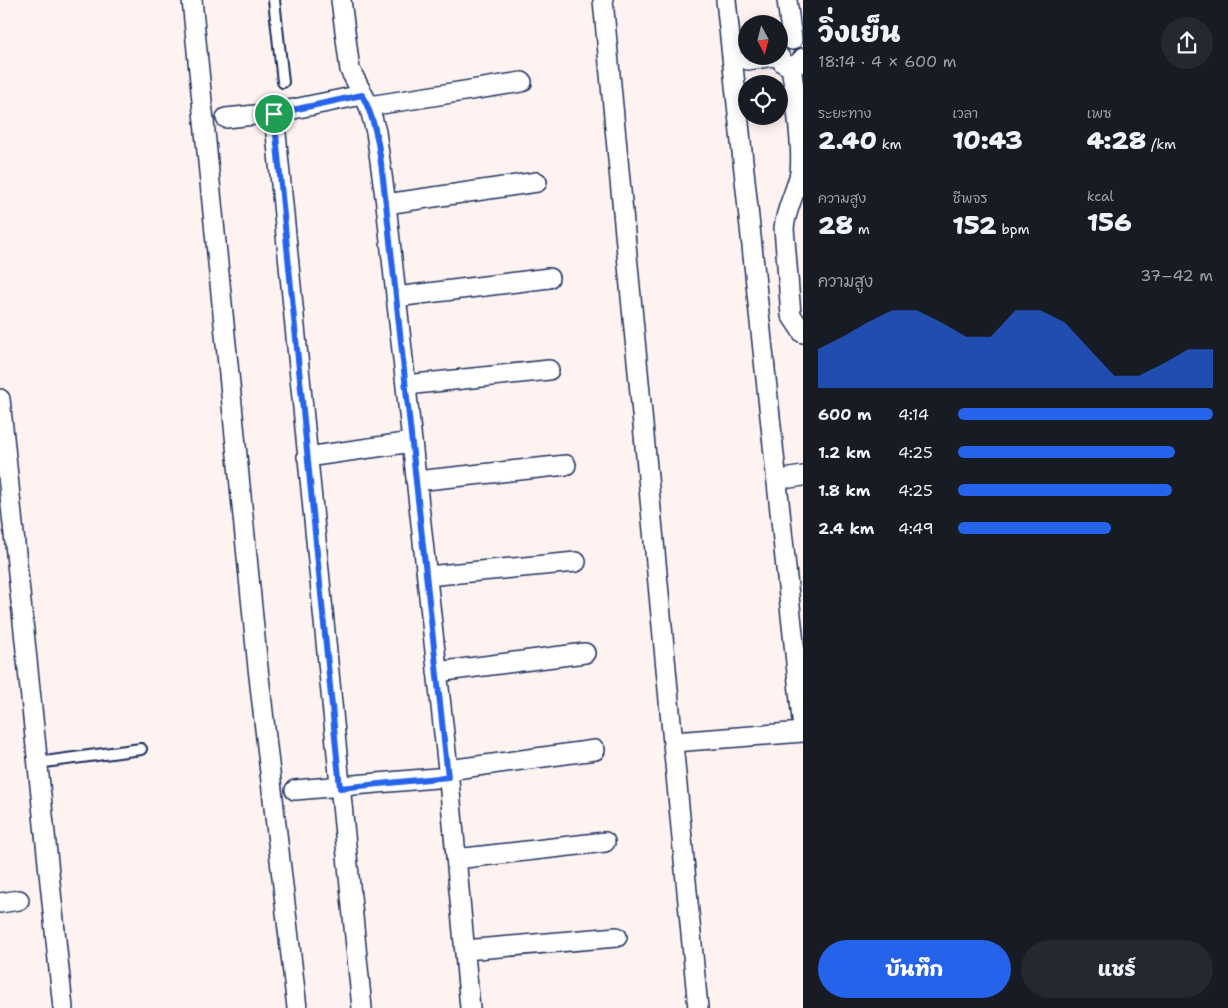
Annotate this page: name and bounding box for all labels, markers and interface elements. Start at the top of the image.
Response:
text: วิ่งเย็น [818,13,900,51]
north arrow [738,15,788,65]
map controls [738,15,788,125]
button: share [1161,17,1213,69]
text: 18:14 · 4 × 600 m [818,51,956,72]
button: locate [738,75,788,125]
pin [253,93,295,135]
icon: arrive [260,100,288,128]
text: ระยะทาง [818,104,871,122]
text: เวลา [952,104,978,122]
text: เพซ [1087,104,1112,122]
text: 2.40 [818,123,877,157]
text: 10:43 [952,123,1023,157]
text: 4:28 [1087,123,1146,157]
text: km [877,135,901,153]
text: /km [1146,135,1176,153]
text: kcal [1087,187,1114,205]
text: ความสูง [818,189,866,207]
text: ชีพจร [952,189,988,207]
text: 156 [1087,205,1132,239]
text: 28 [818,208,853,242]
text: 152 [952,208,997,242]
text: m [853,220,870,238]
text: bpm [997,220,1030,238]
text: 37–42 m [1140,265,1213,286]
text: ความสูง [818,271,873,292]
text: 600 m [818,404,872,425]
text: 4:14 [898,404,929,425]
text: 1.2 km [818,442,871,463]
text: 4:25 [898,442,933,463]
text: 1.8 km [818,480,870,501]
text: 4:25 [898,480,933,501]
text: 2.4 km [818,518,874,539]
text: 4:49 [898,518,934,539]
button: บันทึก [818,940,1011,998]
button: แชร์ [1021,940,1213,998]

